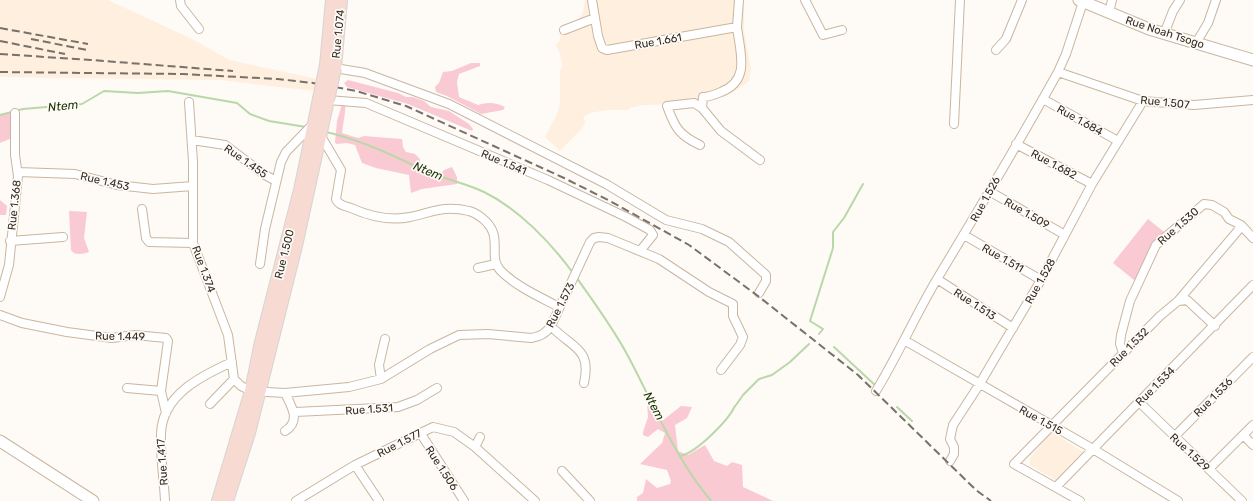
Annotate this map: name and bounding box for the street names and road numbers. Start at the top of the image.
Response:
street label: Rue 1.074 [329,9,348,59]
street label: Rue Noah Tsogo [1124,14,1206,51]
street label: Rue 1.661 [633,31,683,52]
street label: Rue 1.507 [1140,93,1191,112]
street label: Rue 1.684 [1055,103,1105,138]
street label: Rue 1.455 [222,142,270,181]
street label: Rue 1.541 [479,147,528,178]
street label: Rue 1.682 [1029,147,1079,182]
street label: Rue 1.453 [79,170,131,194]
street label: Rue 1.526 [968,174,1003,224]
street label: Rue 1.368 [5,179,24,231]
street label: Rue 1.509 [1002,195,1052,232]
street label: Rue 1.530 [1155,205,1202,248]
street label: Rue 1.500 [272,228,297,280]
street label: Rue 1.511 [980,241,1026,276]
street label: Rue 1.374 [189,244,218,295]
street label: Rue 1.528 [1023,256,1058,306]
street label: Rue 1.573 [544,280,578,330]
street label: Rue 1.513 [951,286,999,323]
street label: Rue 1.532 [1107,325,1152,370]
street label: Rue 1.449 [95,330,145,343]
street label: Rue 1.534 [1133,364,1178,409]
street label: Rue 1.536 [1191,375,1236,420]
street label: Rue 1.531 [345,401,393,418]
street label: Rue 1.515 [1017,403,1065,438]
street label: Rue 1.577 [375,427,424,460]
street label: Rue 1.529 [1167,431,1212,474]
street label: Rue 1.417 [154,438,171,486]
street label: Rue 1.506 [422,444,461,493]

